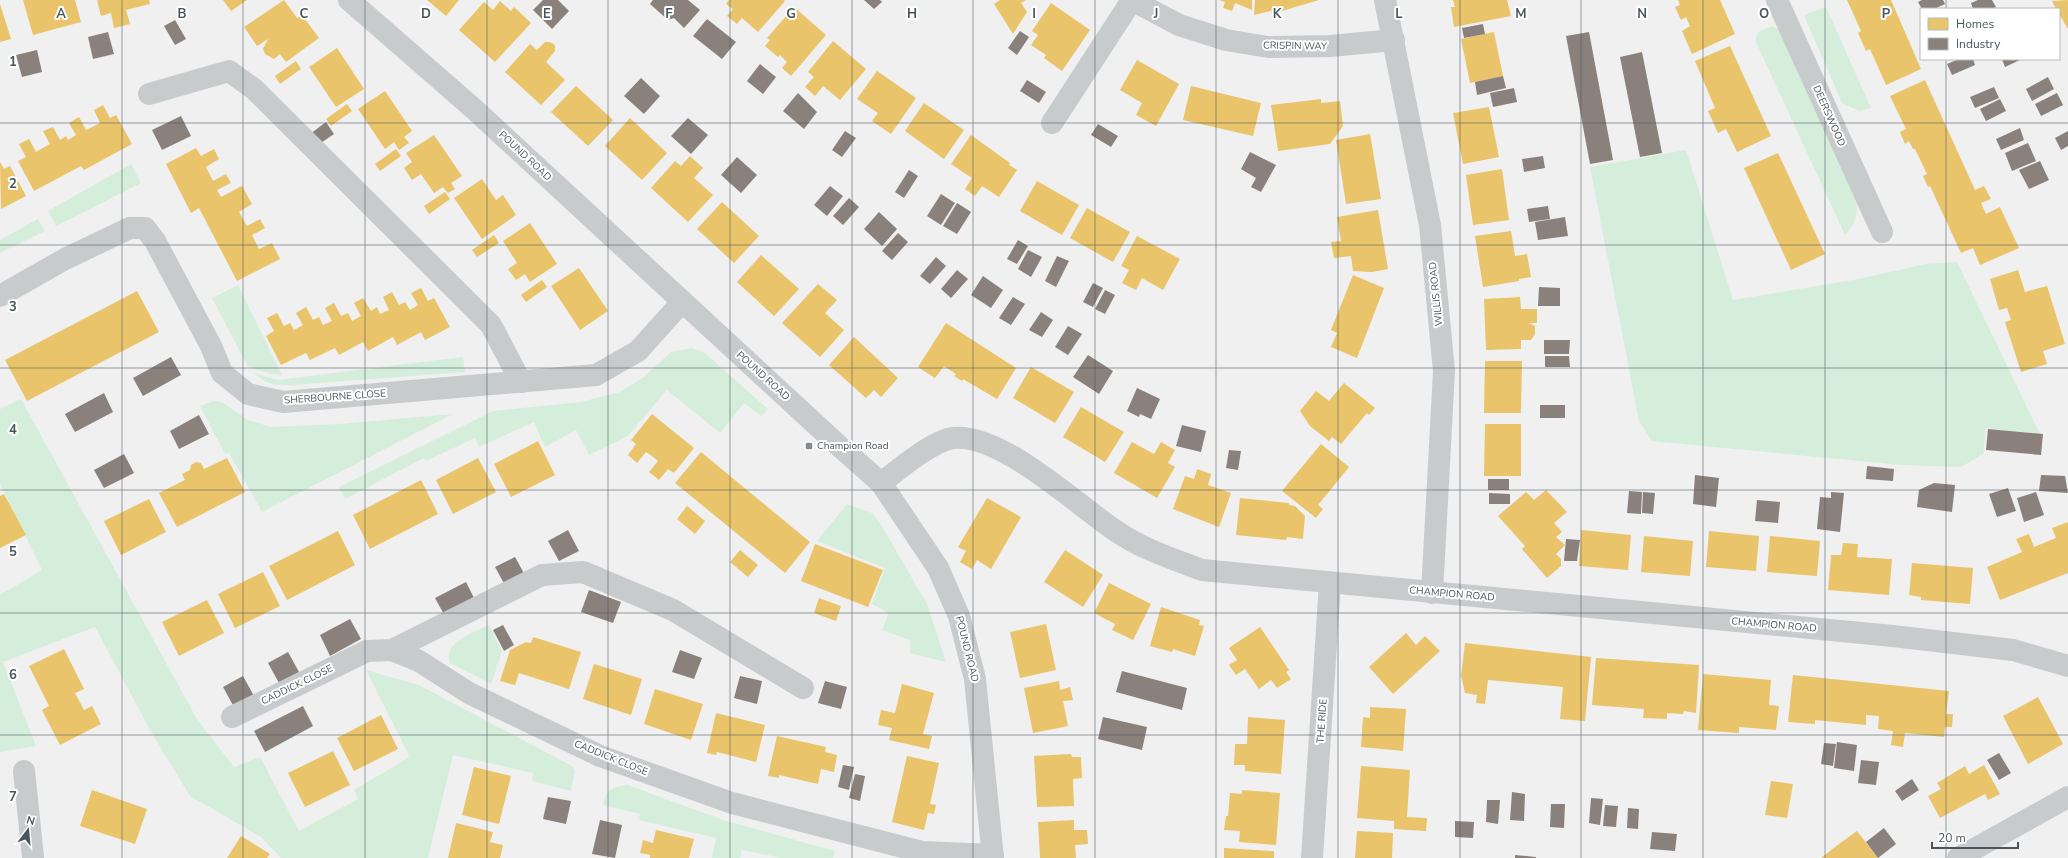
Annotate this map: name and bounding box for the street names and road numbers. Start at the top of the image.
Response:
street label: CRISPIN WAY [1263,38,1328,54]
street label: DEERSWOOD [1809,83,1849,149]
street label: POUND ROAD [496,128,554,184]
street label: WILLIS ROAD [1426,261,1446,327]
street label: POUND ROAD [733,348,793,404]
street label: SHERBOURNE CLOSE [284,386,386,408]
street label: CHAMPION ROAD [1409,583,1495,605]
street label: CHAMPION ROAD [1731,614,1817,636]
street label: POUND ROAD [952,615,982,683]
street label: CADDICK CLOSE [259,661,335,708]
street label: THE RIDE [1313,698,1331,744]
street label: CADDICK CLOSE [572,737,650,779]

